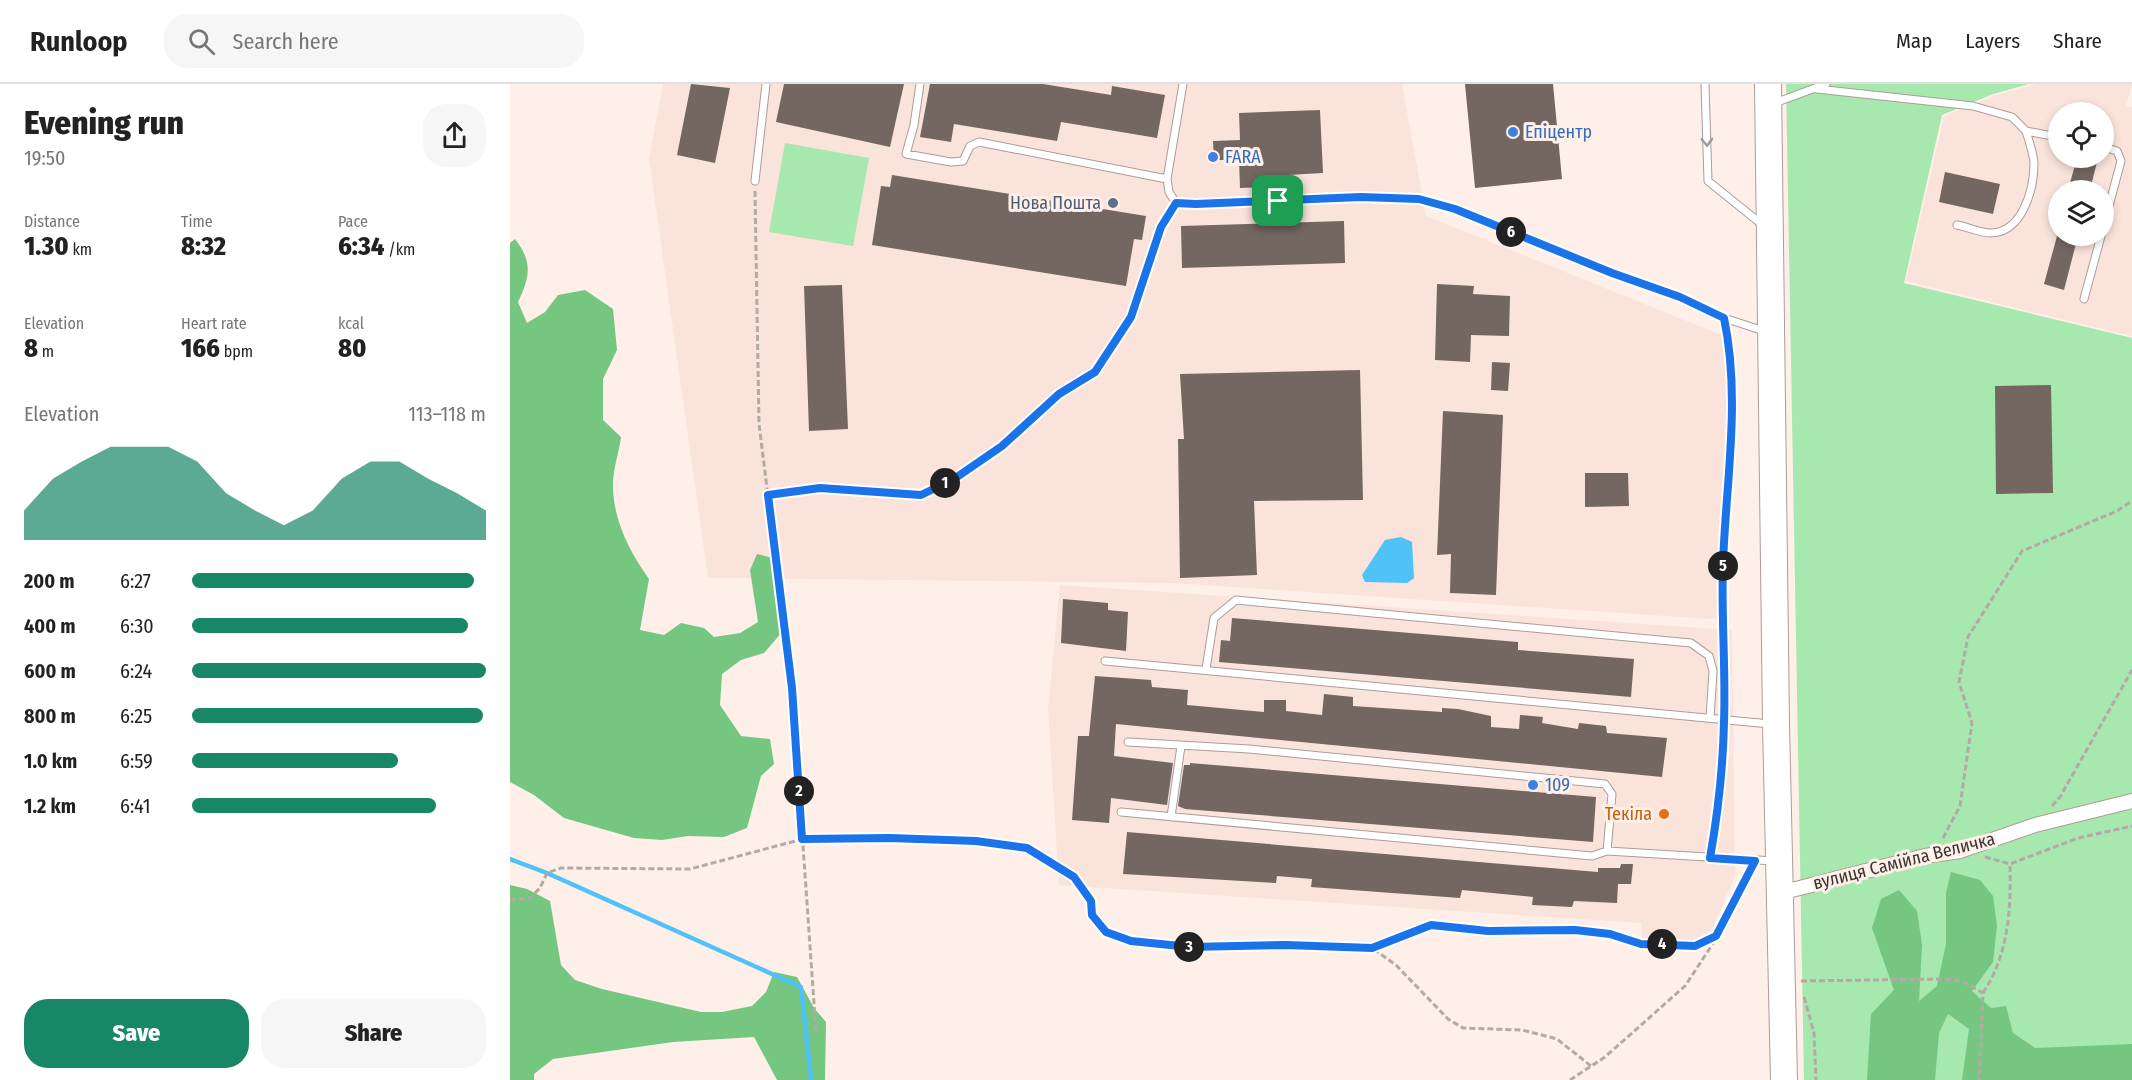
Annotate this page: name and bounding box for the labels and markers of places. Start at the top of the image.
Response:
place label: Епіцентр [1525,121,1592,143]
marker: Епіцентр [1506,125,1520,139]
place label: FARA [1225,146,1261,168]
marker: FARA [1206,150,1220,164]
pin [1252,175,1303,226]
place label: Нова Пошта [1010,192,1101,214]
marker: Нова Пошта [1106,196,1120,210]
pin: 6 [1496,217,1526,247]
pin: 1 [930,468,960,498]
pin: 5 [1708,551,1738,581]
place label: 109 [1545,774,1570,796]
pin: 2 [784,776,814,806]
marker: 109 [1526,778,1540,792]
place label: Текіла [1605,803,1652,825]
marker: Текіла [1657,807,1671,821]
pin: 4 [1647,929,1677,959]
pin: 3 [1174,932,1204,962]

